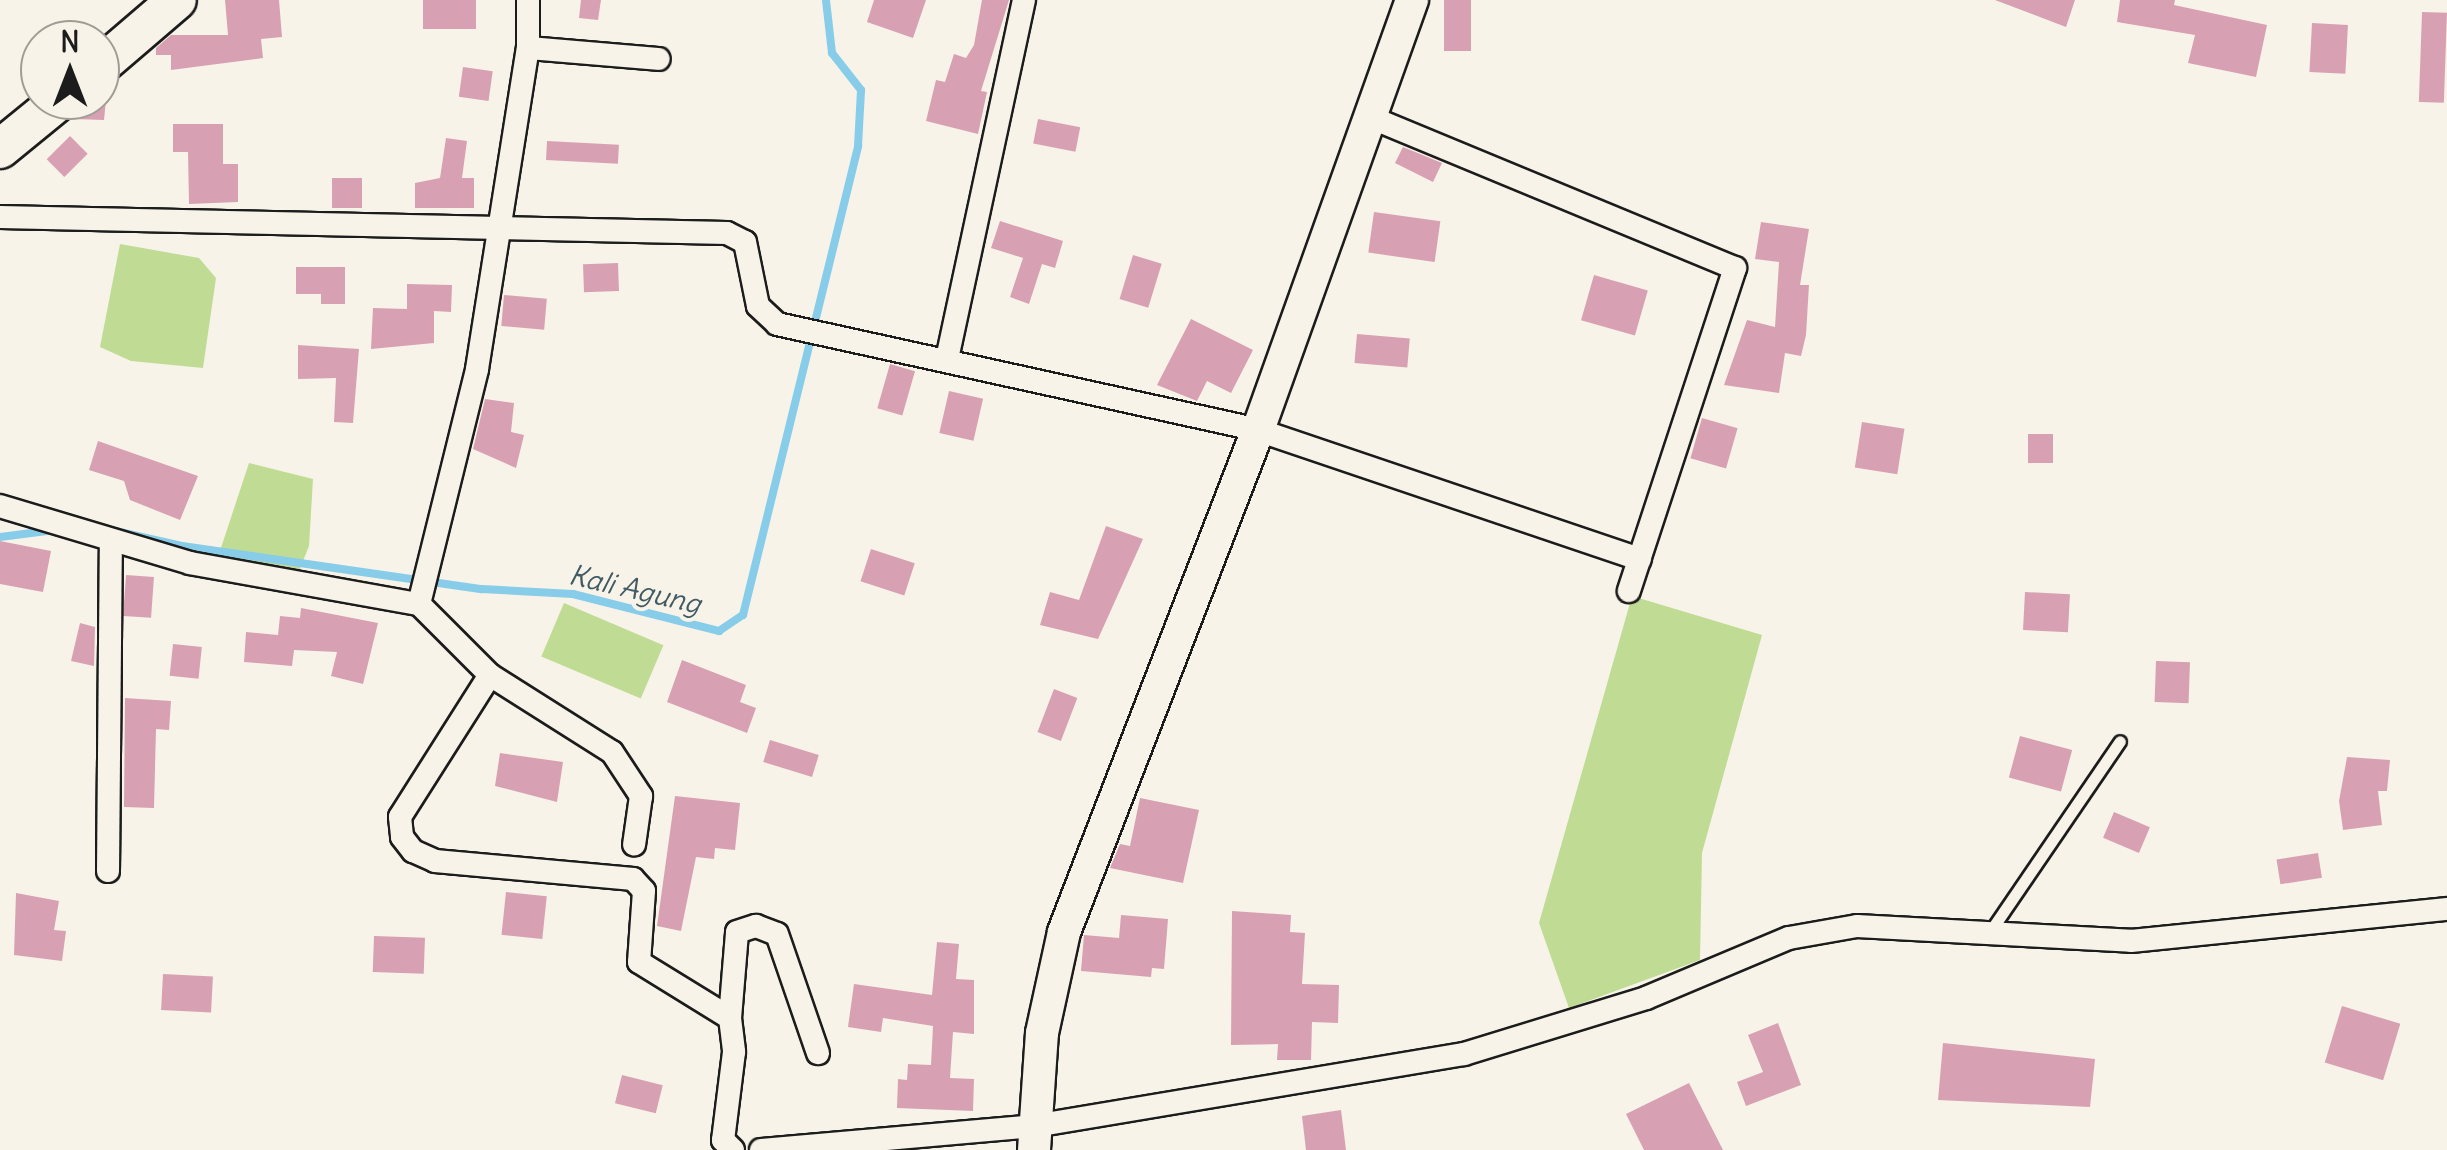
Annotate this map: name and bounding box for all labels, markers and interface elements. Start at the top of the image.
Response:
north arrow [20,20,120,120]
text: N [60,24,80,60]
water label: Kali Agung [566,558,704,620]

